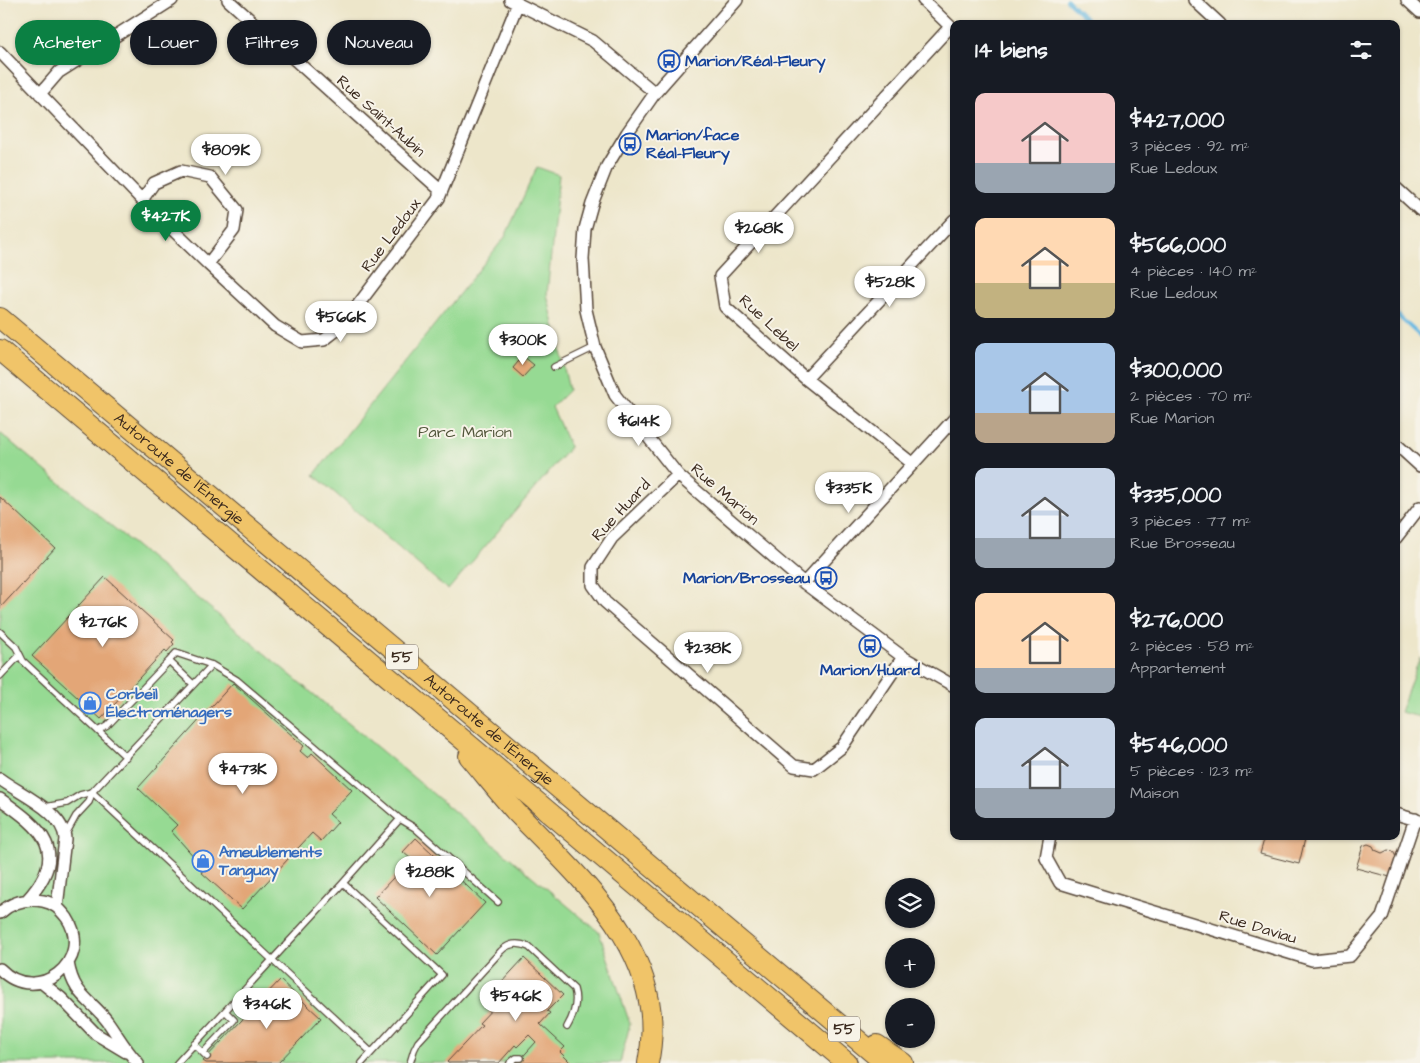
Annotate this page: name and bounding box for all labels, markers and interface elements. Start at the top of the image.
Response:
chip: Acheter [15,20,120,65]
chip: Louer [130,20,217,65]
chip: Filtres [227,20,317,65]
chip: Nouveau [327,20,431,65]
text: 14 biens [975,36,1048,65]
icon: filters [1347,36,1375,64]
bus stop icon: Marion/Réal-Fleury [657,49,681,73]
place label: Marion/Réal-Fleury [685,50,826,73]
street label: Rue Saint-Aubin [332,70,430,162]
text: $427,000 [1130,106,1224,135]
icon: home [1015,113,1075,173]
place label: Marion/face Réal-Fleury [646,124,740,165]
bus stop icon: Marion/face Réal-Fleury [618,132,642,156]
pin: $809K [191,134,261,176]
text: 3 pièces · 92 m² [1130,135,1250,157]
text: $809K [202,139,250,161]
text: Rue Ledoux [1130,157,1217,179]
street label: Rue Ledoux [356,193,426,276]
pin: $427K [131,200,201,242]
text: $427K [142,205,190,227]
pin: $268K [724,212,794,254]
text: $268K [735,217,783,239]
text: $566,000 [1130,231,1226,260]
icon: home [1015,238,1075,298]
text: 4 pièces · 140 m² [1130,260,1257,282]
pin: $528K [855,266,925,308]
text: $528K [865,271,915,293]
text: Rue Ledoux [1130,282,1217,304]
street label: Rue Lebel [734,290,804,356]
pin: $566K [306,300,376,343]
text: $566K [316,306,366,328]
pin: $300K [488,324,558,366]
text: $300K [500,329,546,351]
text: $300,000 [1130,356,1222,385]
icon: home [1015,363,1075,423]
text: 2 pièces · 70 m² [1130,385,1252,407]
pin: $614K [604,404,674,447]
street label: Autoroute de l'Énergie [109,407,249,530]
text: Rue Marion [1130,407,1214,429]
text: $614K [618,410,660,432]
park label: Parc Marion [418,421,512,443]
street label: Rue Marion [686,458,764,530]
pin: $335K [814,472,884,514]
street label: Rue Huard [587,474,655,546]
text: $335K [826,477,872,499]
text: $335,000 [1130,481,1221,510]
icon: home [1015,488,1075,548]
text: 3 pièces · 77 m² [1130,510,1251,532]
text: Rue Brosseau [1130,532,1235,554]
bus stop icon: Marion/Brosseau [814,566,838,590]
place label: Marion/Brosseau [683,567,810,589]
pin: $276K [68,606,138,648]
text: $276,000 [1130,606,1223,635]
text: $276K [79,611,127,633]
icon: home [1015,613,1075,673]
pin: $238K [673,632,743,674]
bus stop icon: Marion/Huard [858,634,882,658]
text: 2 pièces · 58 m² [1130,635,1254,657]
text: $238K [685,637,731,659]
road number: 55 [386,644,418,670]
text: Appartement [1130,657,1226,679]
place label: Marion/Huard [820,659,921,681]
street label: Autoroute de l'Énergie [419,668,559,791]
place label: Corbeil Électroménagers [106,683,232,725]
shop icon: Corbeil Électroménagers [78,691,102,715]
text: $546,000 [1130,731,1228,760]
icon: home [1015,738,1075,798]
pin: $473K [208,752,278,795]
text: $473K [219,758,267,780]
text: 5 pièces · 123 m² [1130,760,1254,782]
text: Maison [1130,782,1179,804]
place label: Ameublements Tanguay [218,841,322,883]
shop icon: Ameublements Tanguay [191,849,215,873]
pin: $288K [395,856,465,898]
text: $288K [406,861,454,883]
map controls [885,878,935,1048]
button: layers [885,878,935,928]
street label: Rue Daviau [1216,905,1300,949]
button: + [885,938,935,988]
pin: $546K [481,980,551,1022]
text: $546K [491,985,541,1007]
pin: $346K [232,988,302,1030]
text: $346K [243,993,291,1015]
button: − [885,998,935,1048]
road number: 55 [828,1016,860,1042]

